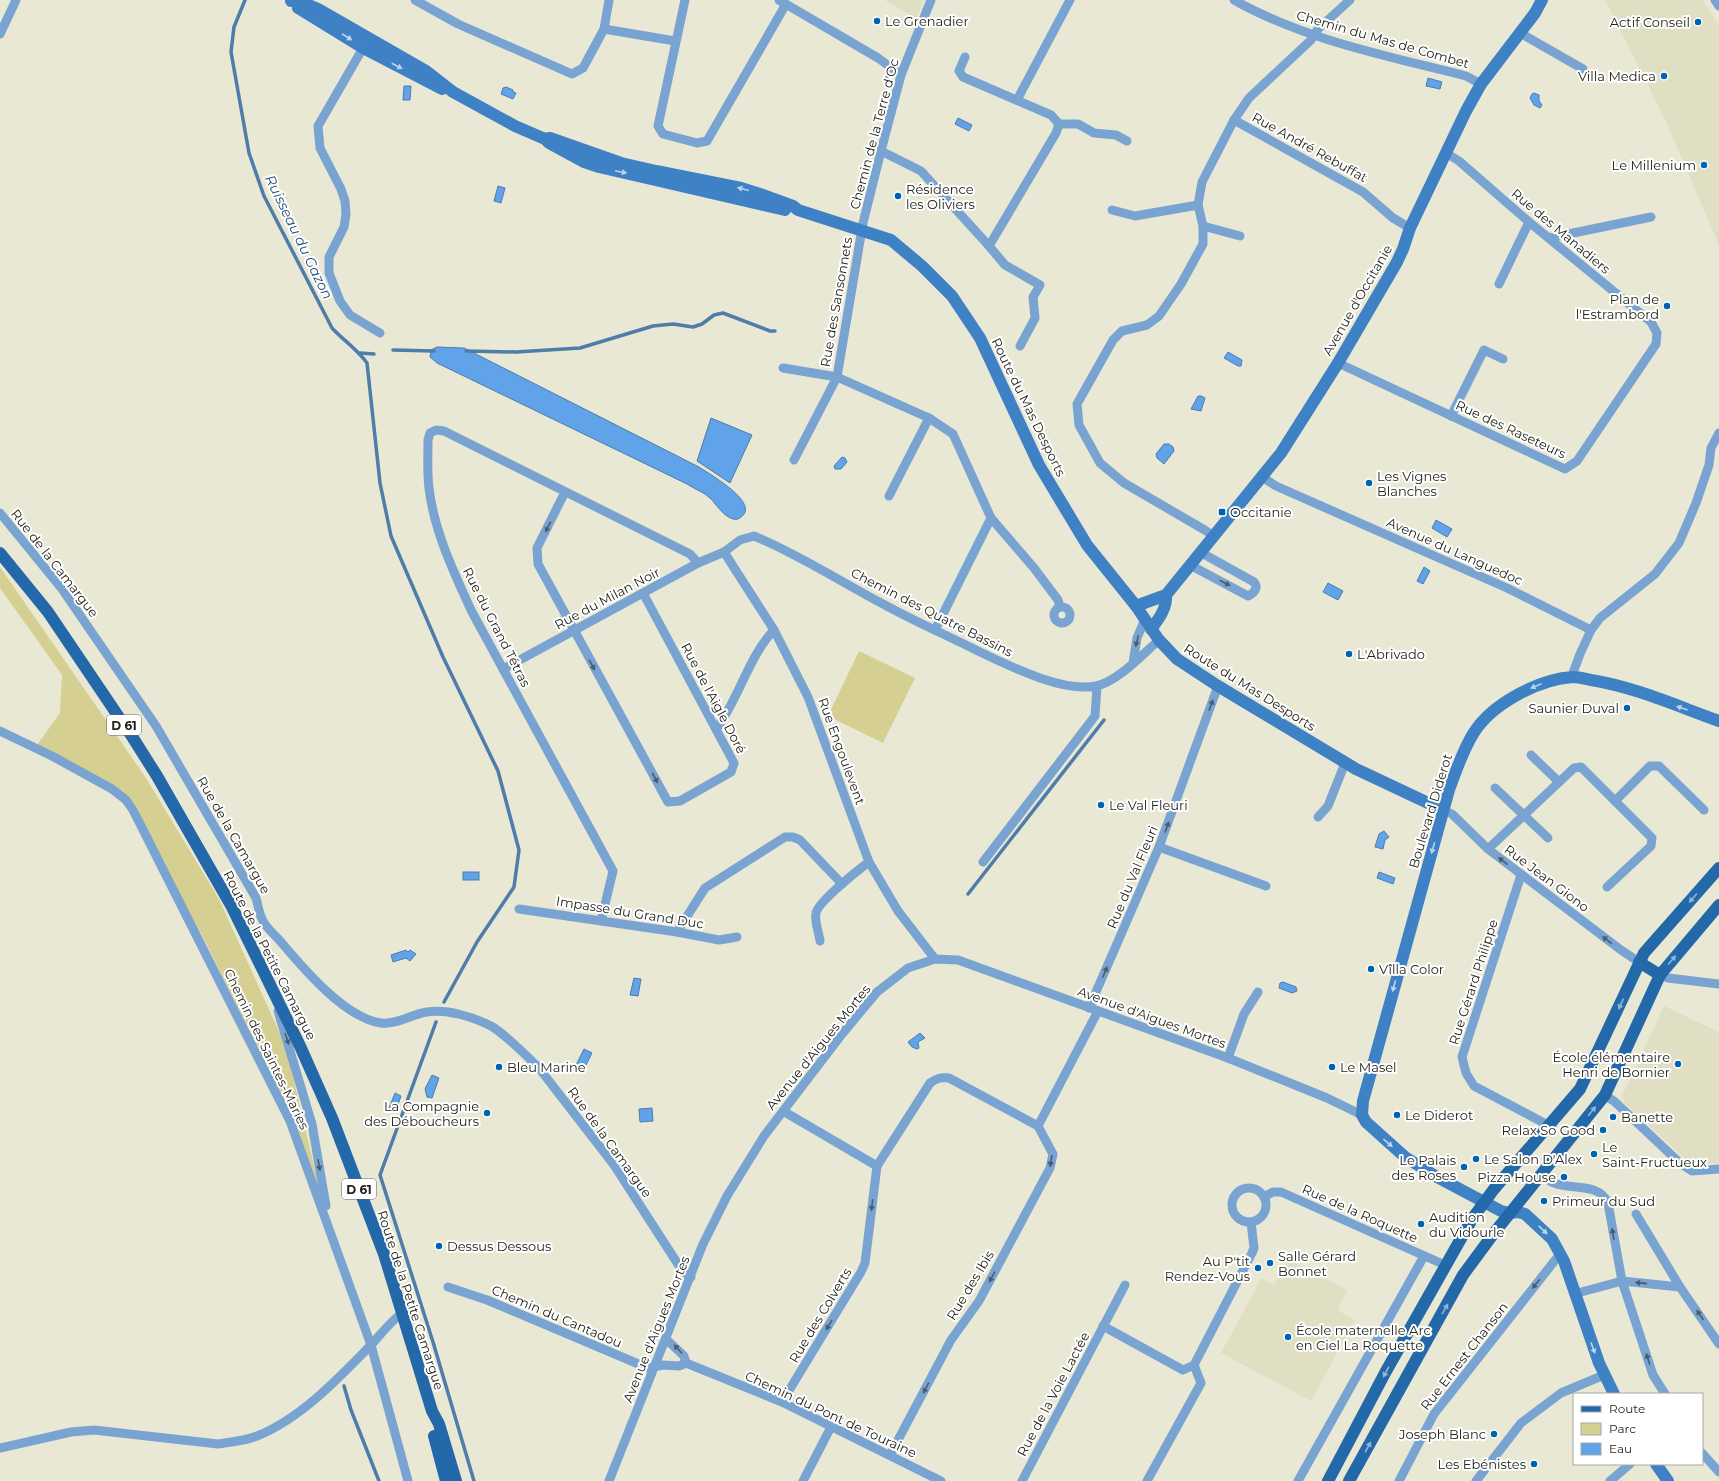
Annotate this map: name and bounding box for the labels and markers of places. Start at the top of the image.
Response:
place label: Le Grenadier [885,13,969,29]
place label: Actif Conseil [1610,14,1690,30]
marker: Le Grenadier [872,16,882,26]
marker: Actif Conseil [1693,17,1703,27]
place label: Villa Medica [1578,68,1656,84]
marker: Villa Medica [1659,71,1669,81]
place label: Le Millenium [1612,157,1696,173]
marker: Le Millenium [1699,160,1709,170]
place label: Résidence les Oliviers [906,181,975,212]
marker: Résidence les Oliviers [893,191,903,201]
place label: Plan de l'Estrambord [1576,291,1659,322]
marker: Plan de l'Estrambord [1662,301,1672,311]
place label: Les Vignes Blanches [1377,468,1446,499]
marker: Les Vignes Blanches [1364,478,1374,488]
place label: Occitanie [1230,504,1292,520]
marker: Occitanie [1217,507,1227,517]
place label: L'Abrivado [1357,646,1425,662]
marker: L'Abrivado [1344,649,1354,659]
place label: Saunier Duval [1528,700,1619,716]
marker: Saunier Duval [1622,703,1632,713]
place label: Le Val Fleuri [1109,797,1188,813]
marker: Le Val Fleuri [1096,800,1106,810]
place label: Vîlla Color [1379,961,1444,977]
marker: Vîlla Color [1366,964,1376,974]
place label: École élémentaire Henri de Bornier [1553,1049,1670,1080]
place label: Bleu Marine [507,1059,586,1075]
place label: Le Masel [1340,1059,1397,1075]
marker: École élémentaire Henri de Bornier [1673,1059,1683,1069]
marker: Bleu Marine [494,1062,504,1072]
marker: Le Masel [1327,1062,1337,1072]
place label: La Compagnie des Déboucheurs [364,1098,479,1129]
place label: Le Diderot [1405,1107,1473,1123]
marker: La Compagnie des Déboucheurs [482,1108,492,1118]
place label: Banette [1621,1109,1673,1125]
marker: Le Diderot [1392,1110,1402,1120]
marker: Banette [1608,1112,1618,1122]
place label: Relax So Good [1502,1122,1595,1138]
marker: Relax So Good [1598,1125,1608,1135]
place label: Le Saint-Fructueux [1602,1139,1707,1170]
marker: Le Saint-Fructueux [1589,1149,1599,1159]
place label: Le Salon D'Alex [1484,1151,1582,1167]
place label: Le Palais des Roses [1391,1152,1456,1183]
marker: Le Salon D'Alex [1471,1154,1481,1164]
marker: Le Palais des Roses [1459,1162,1469,1172]
place label: Pizza House [1477,1169,1556,1185]
marker: Pizza House [1559,1172,1569,1182]
place label: Primeur du Sud [1552,1193,1655,1209]
marker: Primeur du Sud [1539,1196,1549,1206]
place label: Audition du Vidourle [1429,1209,1505,1240]
marker: Audition du Vidourle [1416,1219,1426,1229]
place label: Dessus Dessous [447,1238,551,1254]
marker: Dessus Dessous [434,1241,444,1251]
place label: Salle Gérard Bonnet [1278,1248,1356,1279]
place label: Au P'tit Rendez-Vous [1165,1253,1250,1284]
marker: Salle Gérard Bonnet [1265,1258,1275,1268]
marker: Au P'tit Rendez-Vous [1253,1263,1263,1273]
place label: École maternelle Arc en Ciel La Roquette [1296,1322,1431,1353]
marker: École maternelle Arc en Ciel La Roquette [1283,1332,1293,1342]
place label: Joseph Blanc [1398,1426,1486,1442]
marker: Joseph Blanc [1489,1429,1499,1439]
place label: Les Ebénistes [1438,1456,1526,1472]
marker: Les Ebénistes [1529,1459,1539,1469]

